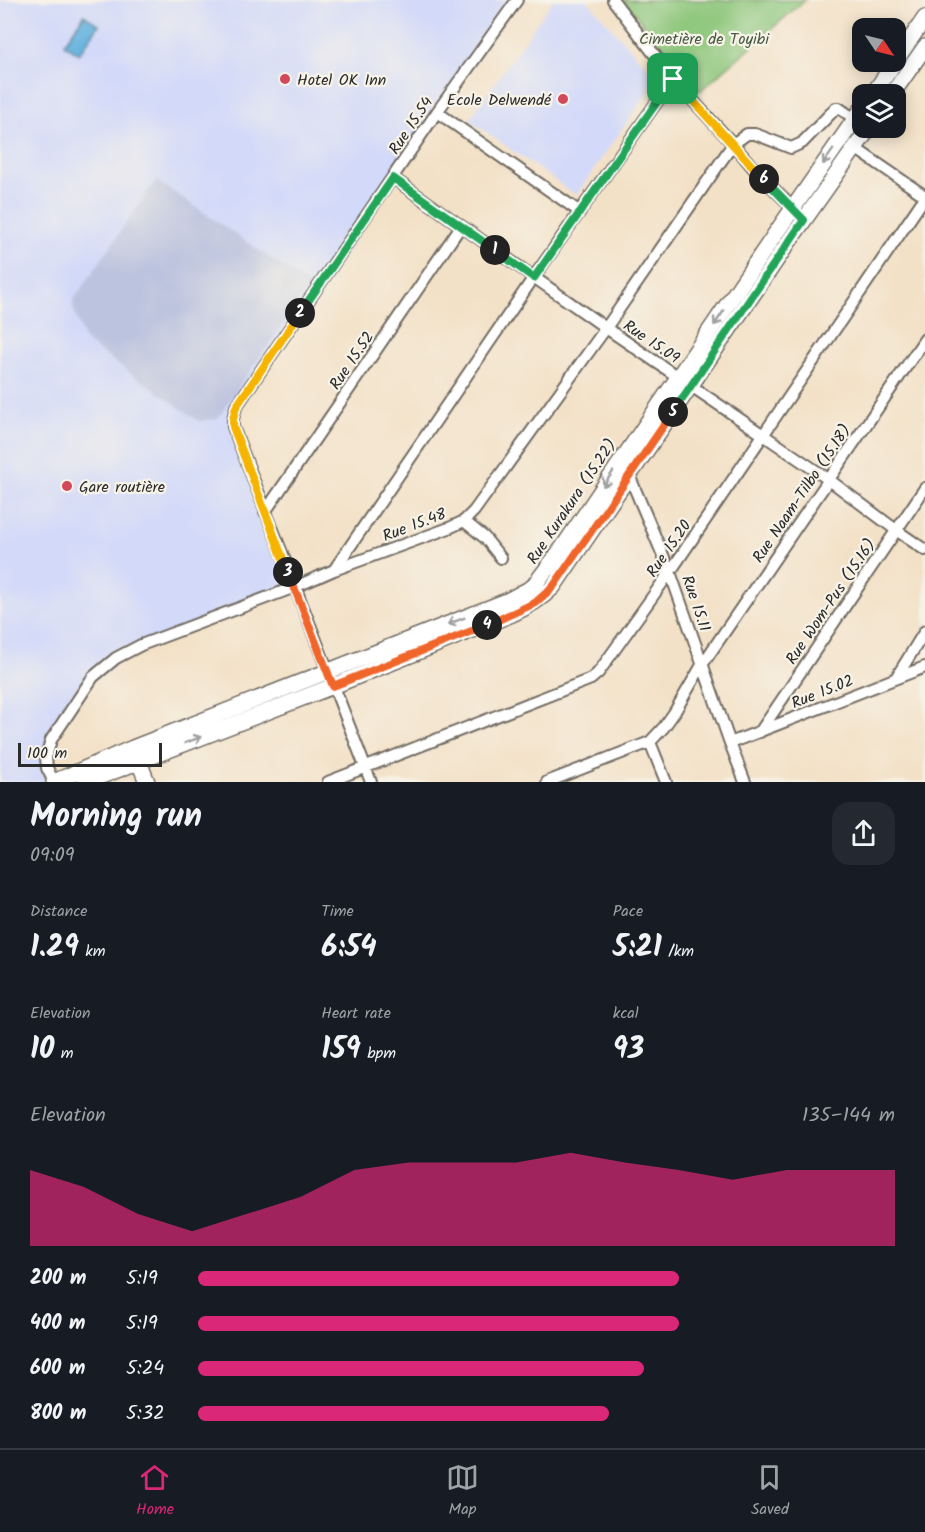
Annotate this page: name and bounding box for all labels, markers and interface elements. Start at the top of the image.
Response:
north arrow [852,18,906,72]
map controls [852,18,906,138]
park label: Cimetière de Toyibi [639,27,770,52]
pin [647,53,698,104]
icon: arrive [656,62,689,95]
place label: Hotel OK Inn [297,68,386,93]
marker: Hotel OK Inn [278,72,292,86]
button: layers [852,84,906,138]
place label: Ecole Delwendé [447,88,552,113]
street label: Rue 15.54 [383,92,440,160]
marker: Ecole Delwendé [556,92,570,106]
one-way arrow [822,148,834,164]
pin: 6 [749,164,779,194]
text: 6 [760,166,768,191]
pin: 1 [480,235,510,265]
text: 1 [493,237,497,262]
pin: 2 [285,298,315,328]
text: 2 [295,300,305,325]
one-way arrow [713,309,725,326]
street label: Rue 15.09 [618,314,685,371]
street label: Rue 15.52 [323,327,381,395]
pin: 5 [658,397,688,427]
text: 5 [669,399,677,424]
street label: Rue Naam-Tilbo (15.18) [746,419,858,568]
street label: Rue Kurakura (15.22) [521,434,624,570]
one-way arrow [602,470,614,486]
place label: Gare routière [79,475,165,500]
marker: Gare routière [60,479,74,493]
street label: Rue 15.48 [379,502,450,549]
street label: Rue 15.20 [640,515,698,583]
street label: Rue Wom-Pus (15.16) [780,534,883,670]
pin: 3 [273,557,303,587]
text: 3 [284,559,292,584]
street label: Rue 15.11 [674,572,717,635]
pin: 4 [472,610,502,640]
text: 4 [483,612,491,637]
one-way arrow [447,616,466,627]
street label: Rue 15.02 [788,669,858,716]
one-way arrow [183,734,202,745]
scale bar [18,740,162,768]
text: 100 m [27,741,67,766]
text: Morning run [30,791,202,844]
button: share [832,802,895,865]
text: 09:09 [30,840,74,872]
text: Distance [30,899,88,924]
text: Time [321,899,354,924]
text: Pace [613,899,643,924]
text: 1.29 [30,924,79,972]
text: 6:54 [321,924,377,972]
text: 5:21 [613,924,662,972]
text: km [79,939,106,964]
text: /km [662,939,694,964]
text: Elevation [30,1001,91,1026]
text: Heart rate [321,1001,391,1026]
text: kcal [613,1001,639,1026]
text: 10 [30,1026,54,1074]
text: 159 [321,1026,361,1074]
text: 93 [613,1026,644,1074]
text: m [54,1041,74,1066]
text: bpm [361,1041,396,1066]
text: Elevation [30,1100,106,1132]
text: 135–144 m [802,1100,895,1132]
text: 200 m [30,1263,86,1295]
text: 5:19 [126,1263,158,1295]
text: 400 m [30,1308,86,1340]
text: 5:19 [126,1308,158,1340]
text: 600 m [30,1353,85,1385]
text: 5:24 [126,1353,164,1385]
text: 800 m [30,1398,86,1430]
text: 5:32 [126,1398,165,1430]
tab: Home [136,1461,174,1522]
tab: Map [446,1461,479,1522]
tab: Saved [751,1461,789,1522]

